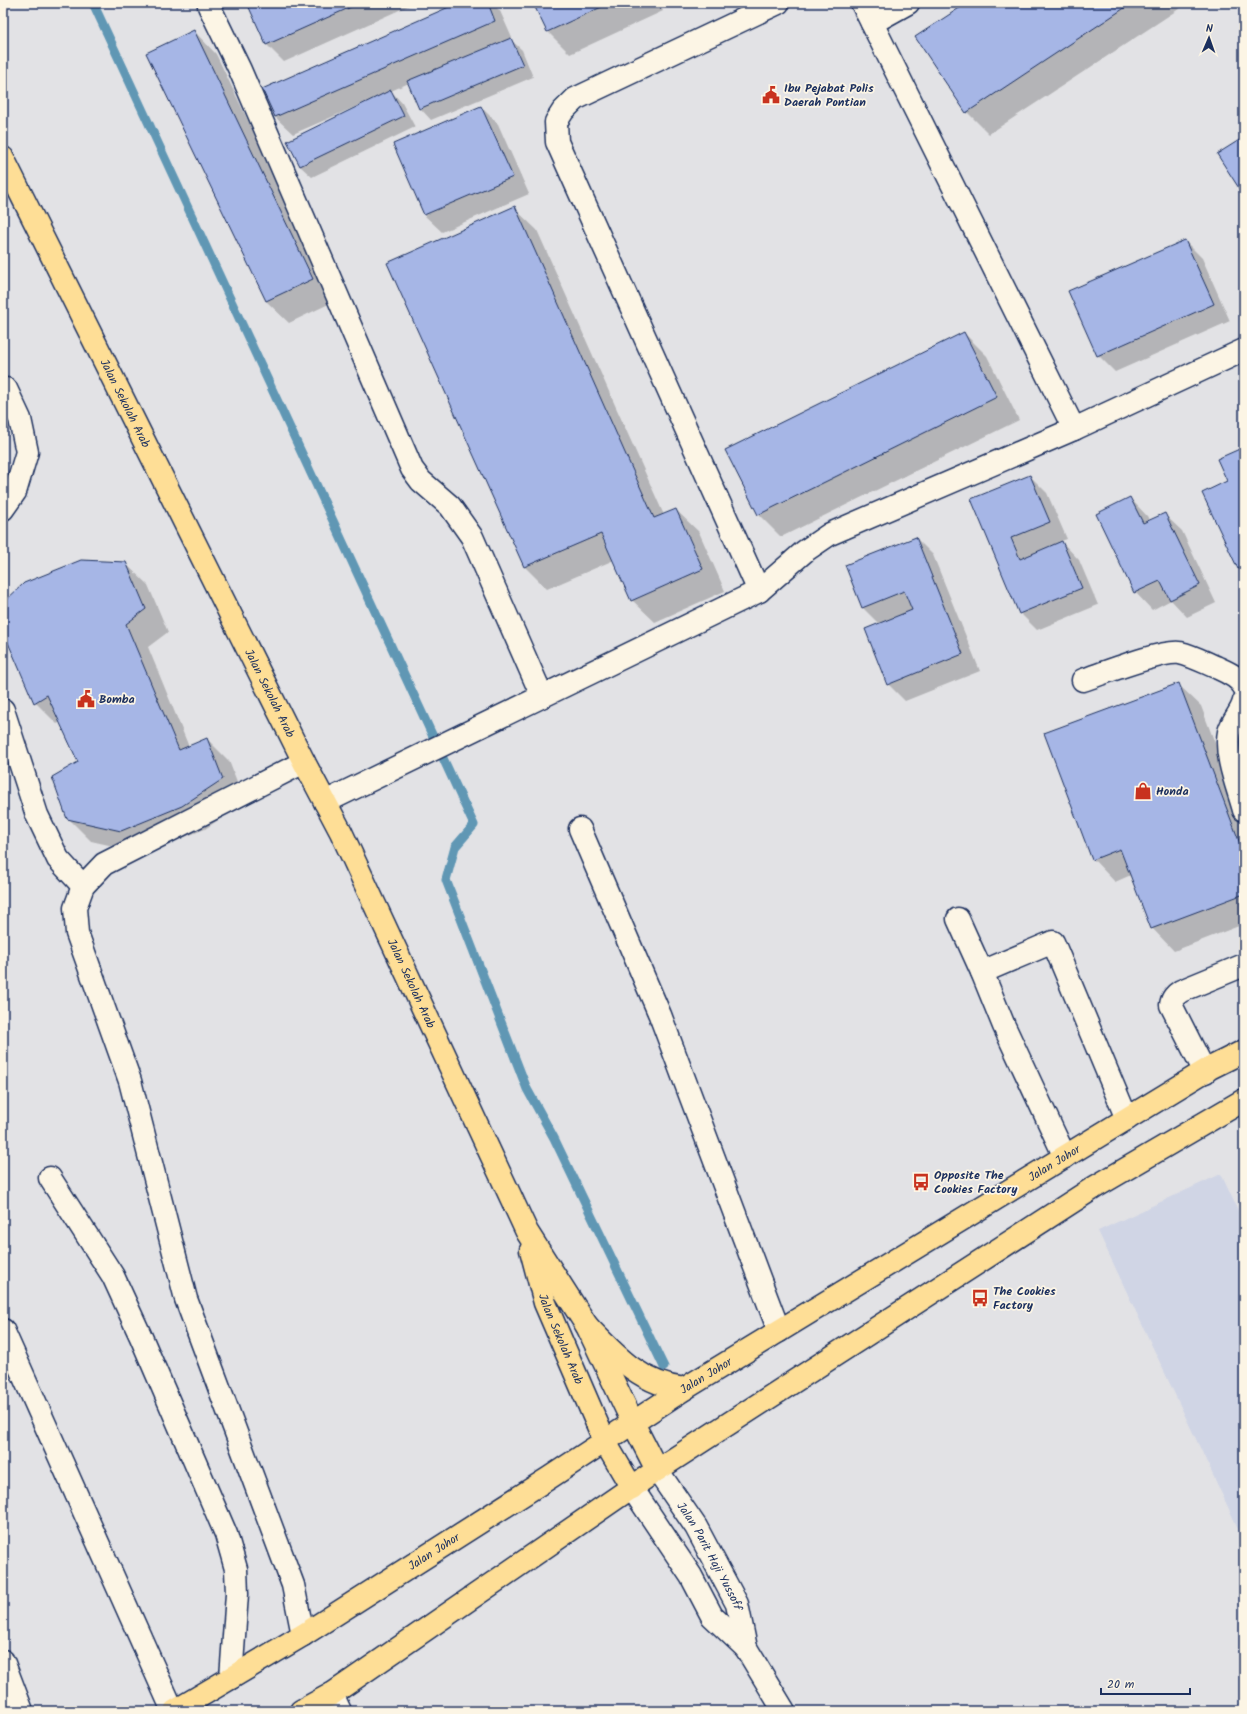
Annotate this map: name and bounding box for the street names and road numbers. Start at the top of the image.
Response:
street label: Jalan Sekolah Arab [95,356,156,452]
street label: Jalan Sekolah Arab [240,646,300,741]
street label: Jalan Sekolah Arab [382,935,441,1032]
street label: Jalan Johor [1024,1139,1085,1186]
street label: Jalan Sekolah Arab [533,1292,589,1388]
street label: Jalan Johor [676,1352,736,1399]
street label: Jalan Parit Haji Yussoff [672,1498,748,1613]
street label: Jalan Johor [404,1527,464,1575]

